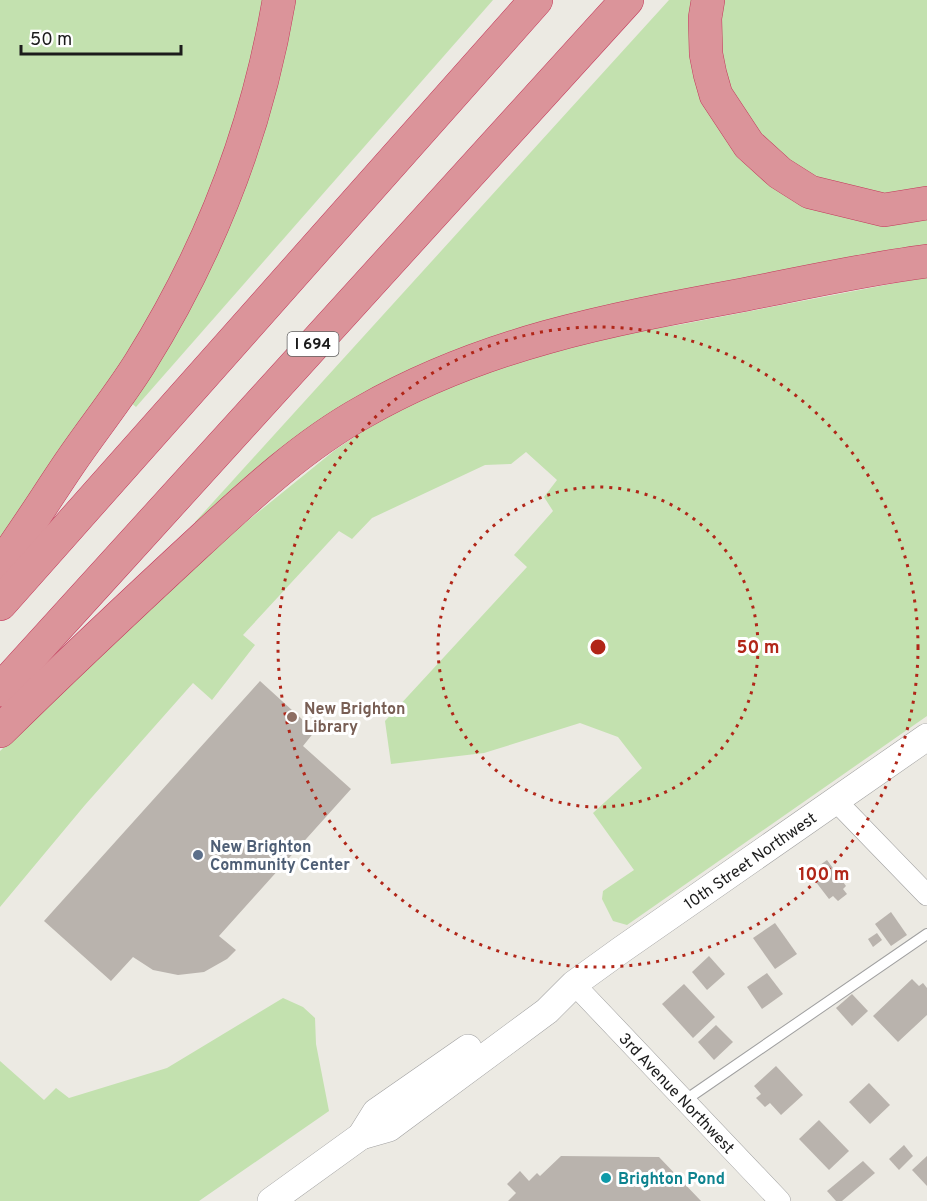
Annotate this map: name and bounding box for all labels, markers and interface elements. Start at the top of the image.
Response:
scale bar [21,18,182,56]
text: 50 m [30,29,72,52]
road number: I 694 [288,332,338,356]
centre of rings [588,637,608,657]
text: 50 m [736,637,780,660]
place label: New Brighton Library [304,700,406,738]
marker: New Brighton Library [285,710,299,724]
street label: 10th Street Northwest [681,809,821,915]
place label: New Brighton Community Center [210,838,350,876]
marker: New Brighton Community Center [191,848,205,862]
text: 100 m [798,864,850,887]
street label: 3rd Avenue Northwest [614,1029,738,1159]
place label: Brighton Pond [618,1170,725,1190]
marker: Brighton Pond [599,1171,613,1185]

